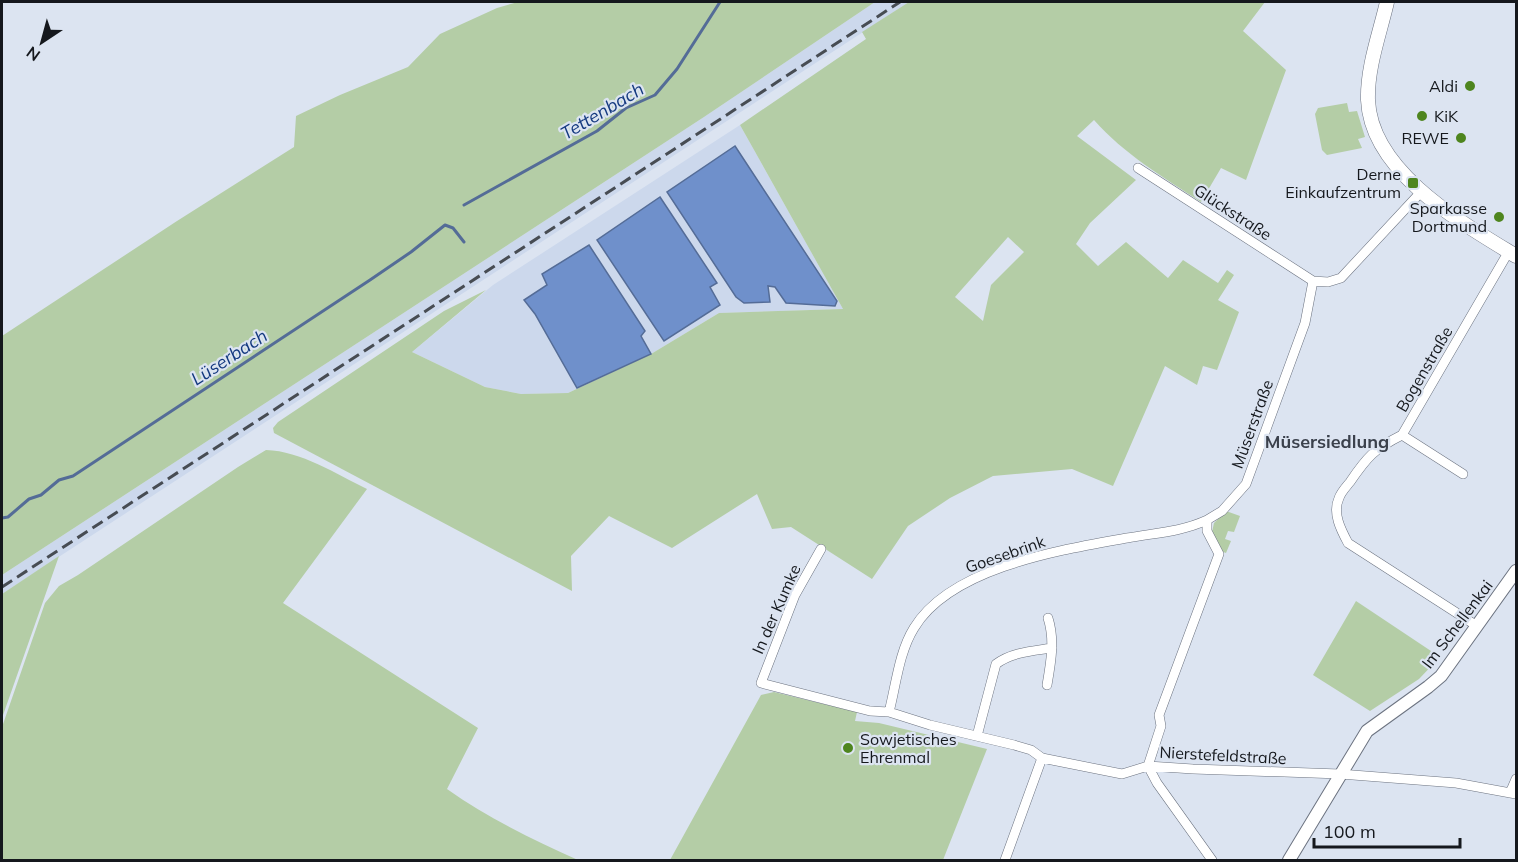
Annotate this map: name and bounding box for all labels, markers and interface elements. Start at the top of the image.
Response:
north arrow [12,12,72,72]
text: N [22,42,44,66]
place label: Aldi [1429,76,1458,96]
water label: Tettenbach [556,77,648,145]
marker: Aldi [1463,79,1477,93]
place label: KiK [1434,106,1459,126]
marker: KiK [1415,109,1429,123]
place label: REWE [1401,128,1449,148]
marker: REWE [1454,131,1468,145]
place label: Derne Einkaufzentrum [1285,164,1401,202]
marker: Derne Einkaufzentrum [1406,176,1420,190]
street label: Glückstraße [1190,180,1276,244]
place label: Sparkasse Dortmund [1410,198,1487,236]
marker: Sparkasse Dortmund [1492,210,1506,224]
street label: Bogenstraße [1391,323,1457,415]
water label: Lüserbach [187,324,271,390]
street label: Müserstraße [1227,377,1277,471]
district label: Müsersiedlung [1265,430,1389,453]
street label: Goesebrink [962,531,1048,577]
street label: In der Kumke [747,561,805,657]
street label: Im Schellenkai [1417,576,1497,672]
place label: Sowjetisches Ehrenmal [860,729,957,767]
marker: Sowjetisches Ehrenmal [841,741,855,755]
street label: Nierstefeldstraße [1159,742,1287,768]
scale bar [1314,811,1460,849]
text: 100 m [1323,820,1376,843]

